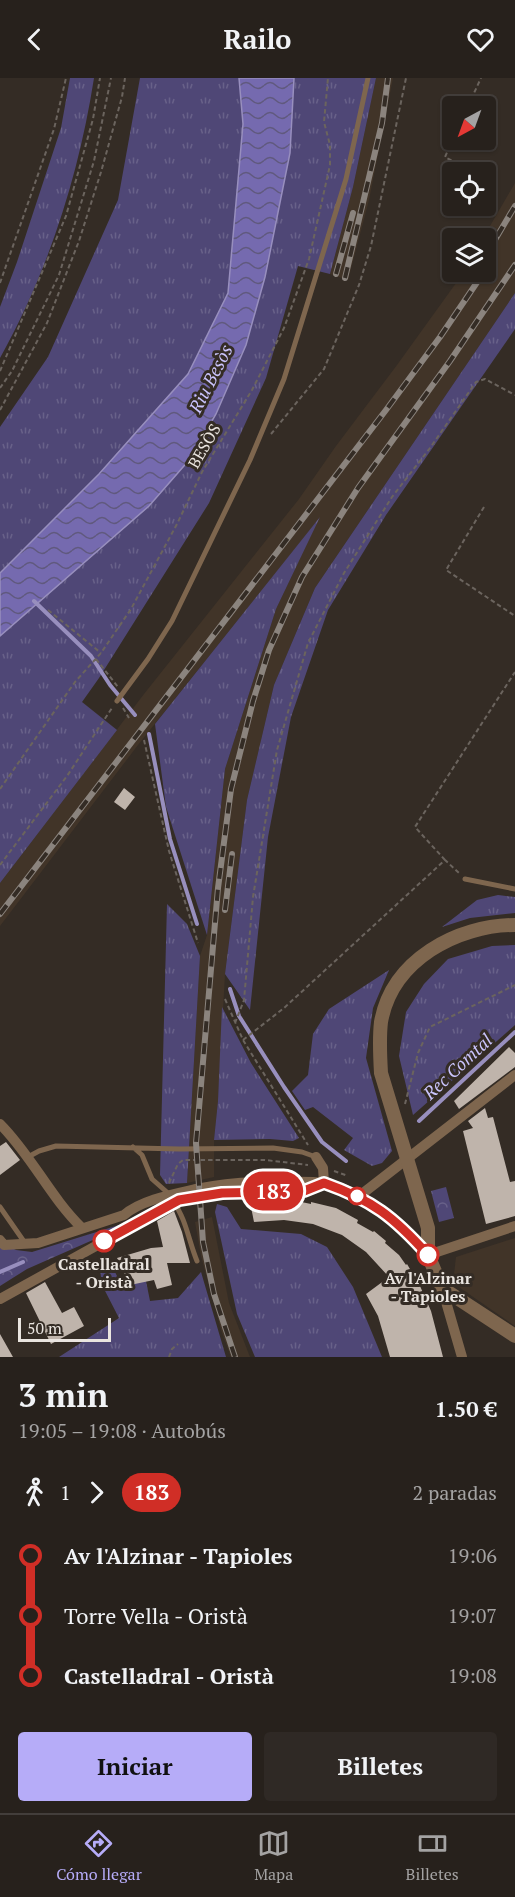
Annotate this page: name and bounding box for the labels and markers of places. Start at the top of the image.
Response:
unlabelled marker [348,1187,366,1205]
marker: Castelladral - Oristà [93,1230,115,1252]
marker: Av l'Alzinar - Tapioles [417,1244,439,1266]
place label: Castelladral - Oristà [58,1253,150,1293]
place label: Av l'Alzinar - Tapioles [384,1267,472,1307]

